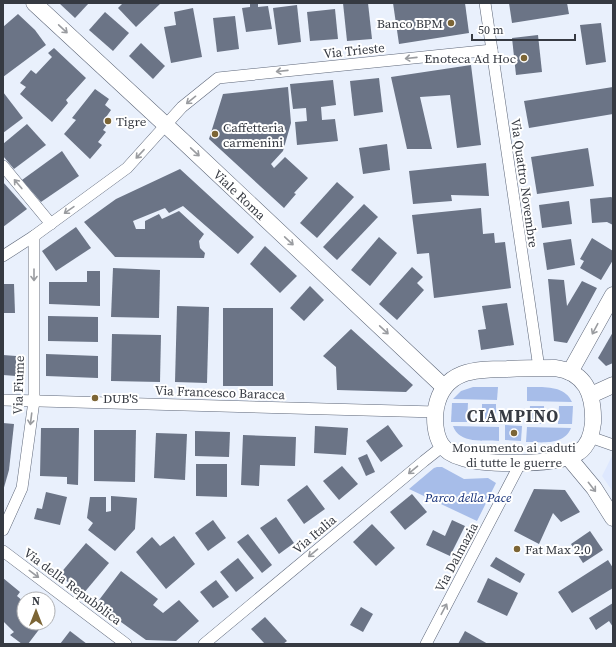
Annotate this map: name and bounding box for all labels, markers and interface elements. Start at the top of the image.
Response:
place label: Banco BPM [377,15,443,32]
scale bar [472,16,575,42]
marker: Banco BPM [446,18,456,28]
text: 50 m [478,22,504,38]
one-way arrow [58,25,68,34]
street label: Via Trieste [323,39,386,62]
place label: Enoteca Ad Hoc [424,50,516,67]
marker: Enoteca Ad Hoc [519,53,529,63]
one-way arrow [405,54,418,62]
one-way arrow [276,68,289,75]
one-way arrow [185,96,196,105]
place label: Tigre [116,113,147,130]
marker: Tigre [103,116,113,126]
street label: Via Quattro Novembre [507,117,542,249]
place label: Caffetteria carmenini [223,119,284,151]
marker: Caffetteria carmenini [210,129,220,139]
one-way arrow [190,147,200,157]
one-way arrow [135,149,145,159]
street label: Viale Roma [209,166,270,224]
one-way arrow [13,179,22,189]
one-way arrow [64,206,75,214]
one-way arrow [284,236,294,246]
one-way arrow [30,268,38,281]
one-way arrow [590,323,598,335]
one-way arrow [379,325,389,335]
street label: Via Fiume [9,355,28,415]
street label: Via Francesco Baracca [155,382,286,403]
place label: DUB'S [103,390,138,407]
marker: DUB'S [90,393,100,403]
district label: CIAMPINO [467,404,559,428]
one-way arrow [28,412,35,425]
marker: Monumento ai caduti di tutte le guerre [509,428,519,438]
place label: Monumento ai caduti di tutte le guerre [452,439,576,471]
one-way arrow [407,466,418,475]
one-way arrow [588,481,597,492]
park label: Parco della Pace [424,489,512,506]
street label: Via Italia [289,511,340,558]
street label: Via Dalmazia [431,519,482,595]
place label: Fat Max 2.0 [525,541,591,558]
street label: Via della Repubblica [20,544,125,629]
marker: Fat Max 2.0 [512,544,522,554]
one-way arrow [307,549,318,558]
one-way arrow [29,570,40,578]
north arrow [16,591,56,631]
text: N [32,594,40,609]
one-way arrow [441,604,449,616]

